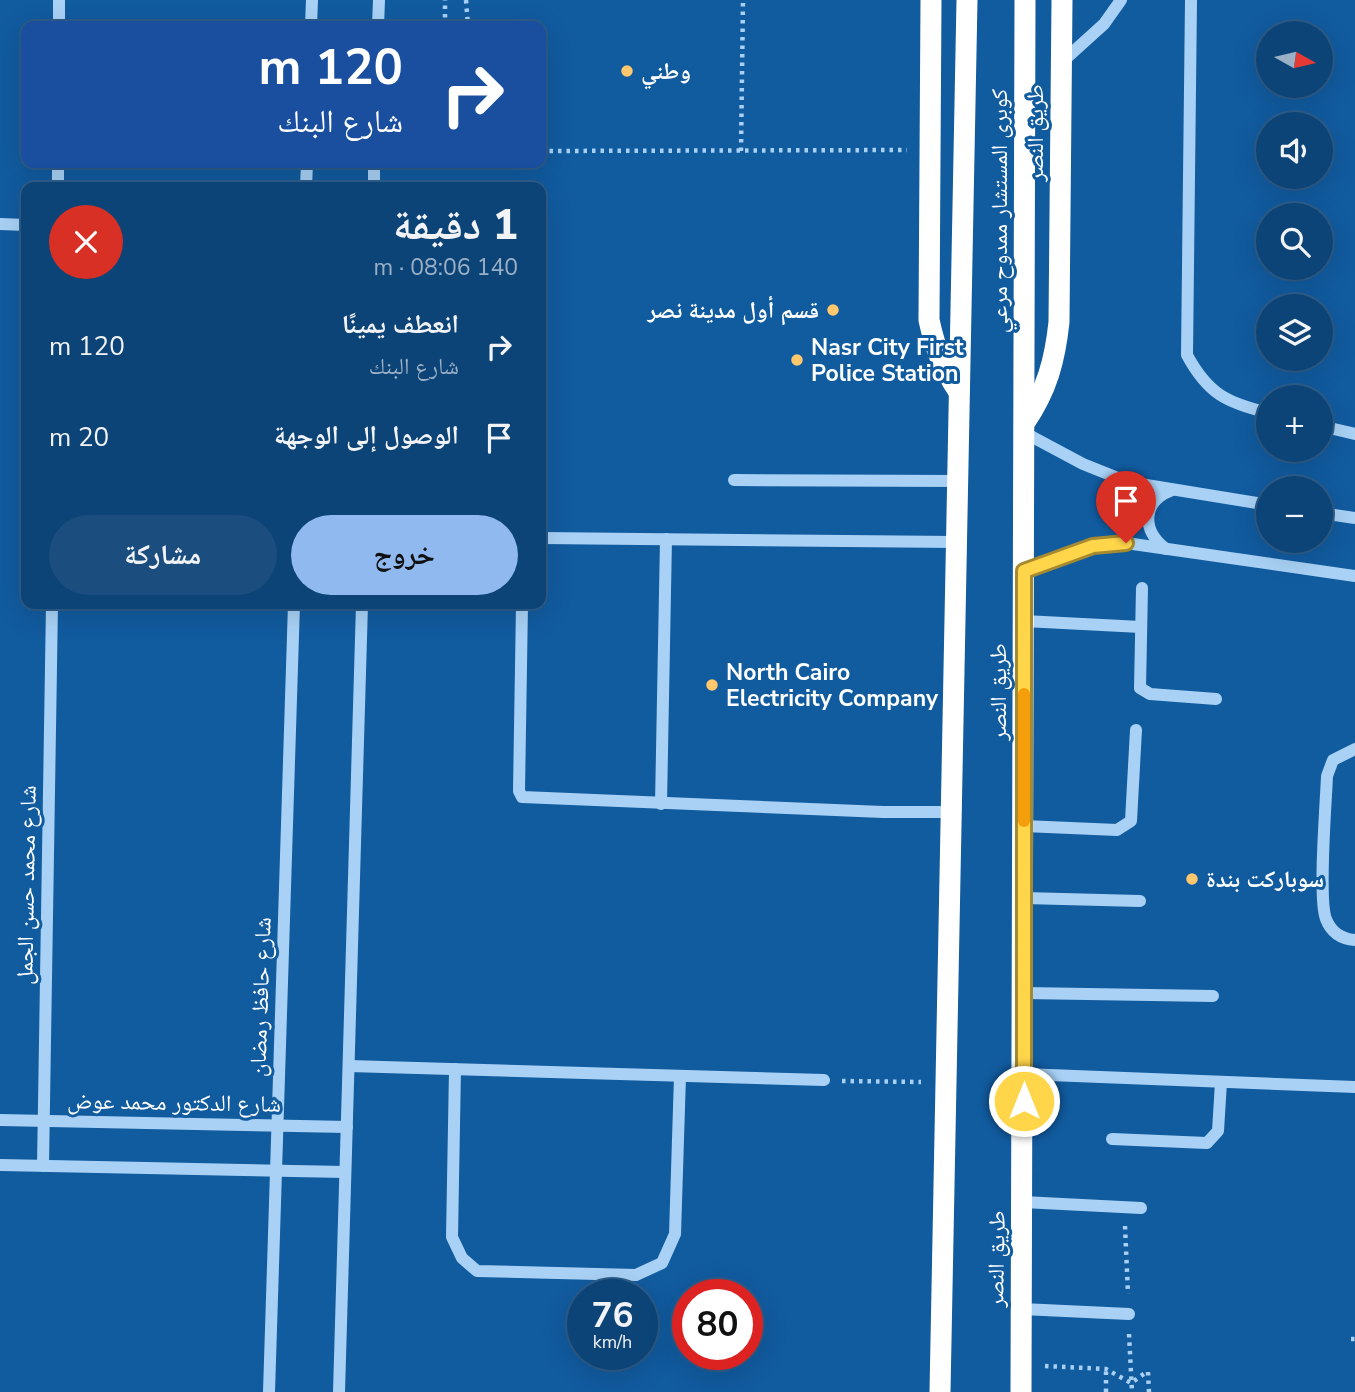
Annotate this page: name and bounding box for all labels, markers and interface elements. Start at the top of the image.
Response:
north arrow [1256,21,1334,98]
map controls [1256,21,1333,553]
text: 120 m [259,34,403,101]
icon: right [427,49,518,140]
place label: وطني [641,56,691,90]
marker: وطني [619,63,635,79]
street label: طريق النصر [1020,84,1051,183]
street label: كوبرى المستشار ممدوح مرعي [984,88,1018,333]
text: شارع البنك [277,100,403,143]
button: sound [1256,112,1333,189]
text: 1 دقيقة [393,197,518,254]
button: search [1256,203,1333,280]
button: close [49,205,123,279]
text: 140 m · 08:06 [373,252,518,283]
button: layers [1256,294,1333,371]
place label: قسم أول مدينة نصر [646,295,819,326]
marker: قسم أول مدينة نصر [825,302,841,318]
text: انعطف يمينًا [342,307,459,342]
icon: right [480,328,518,366]
text: 120 m [49,329,125,364]
place label: Nasr City First Police Station [811,332,964,389]
text: شارع البنك [369,351,459,382]
marker: Nasr City First Police Station [789,352,805,368]
button: + [1256,385,1333,462]
text: الوصول إلى الوجهة [274,418,459,453]
icon: arrive [480,419,518,457]
text: 20 m [49,420,109,455]
pin [1096,471,1156,543]
button: − [1256,476,1333,553]
icon: arrive [1107,482,1145,520]
button: مشاركة [49,515,277,595]
button: خروج [291,515,518,595]
street label: طريق النصر [983,643,1014,742]
place label: North Cairo Electricity Company [726,657,939,714]
marker: North Cairo Electricity Company [704,677,720,693]
street label: شارع محمد حسن الجمل [9,785,44,985]
place label: سوباركت بندة [1206,864,1324,895]
marker: سوباركت بندة [1184,871,1200,887]
street label: شارع حافظ رمضان [242,917,279,1078]
position arrow [987,1064,1061,1138]
street label: شارع الدكتور محمد عوض [67,1085,281,1120]
street label: طريق النصر [980,1210,1013,1309]
speed limit sign: 80 [672,1279,763,1370]
text: 76 [591,1292,634,1339]
text: km/h [593,1330,632,1354]

